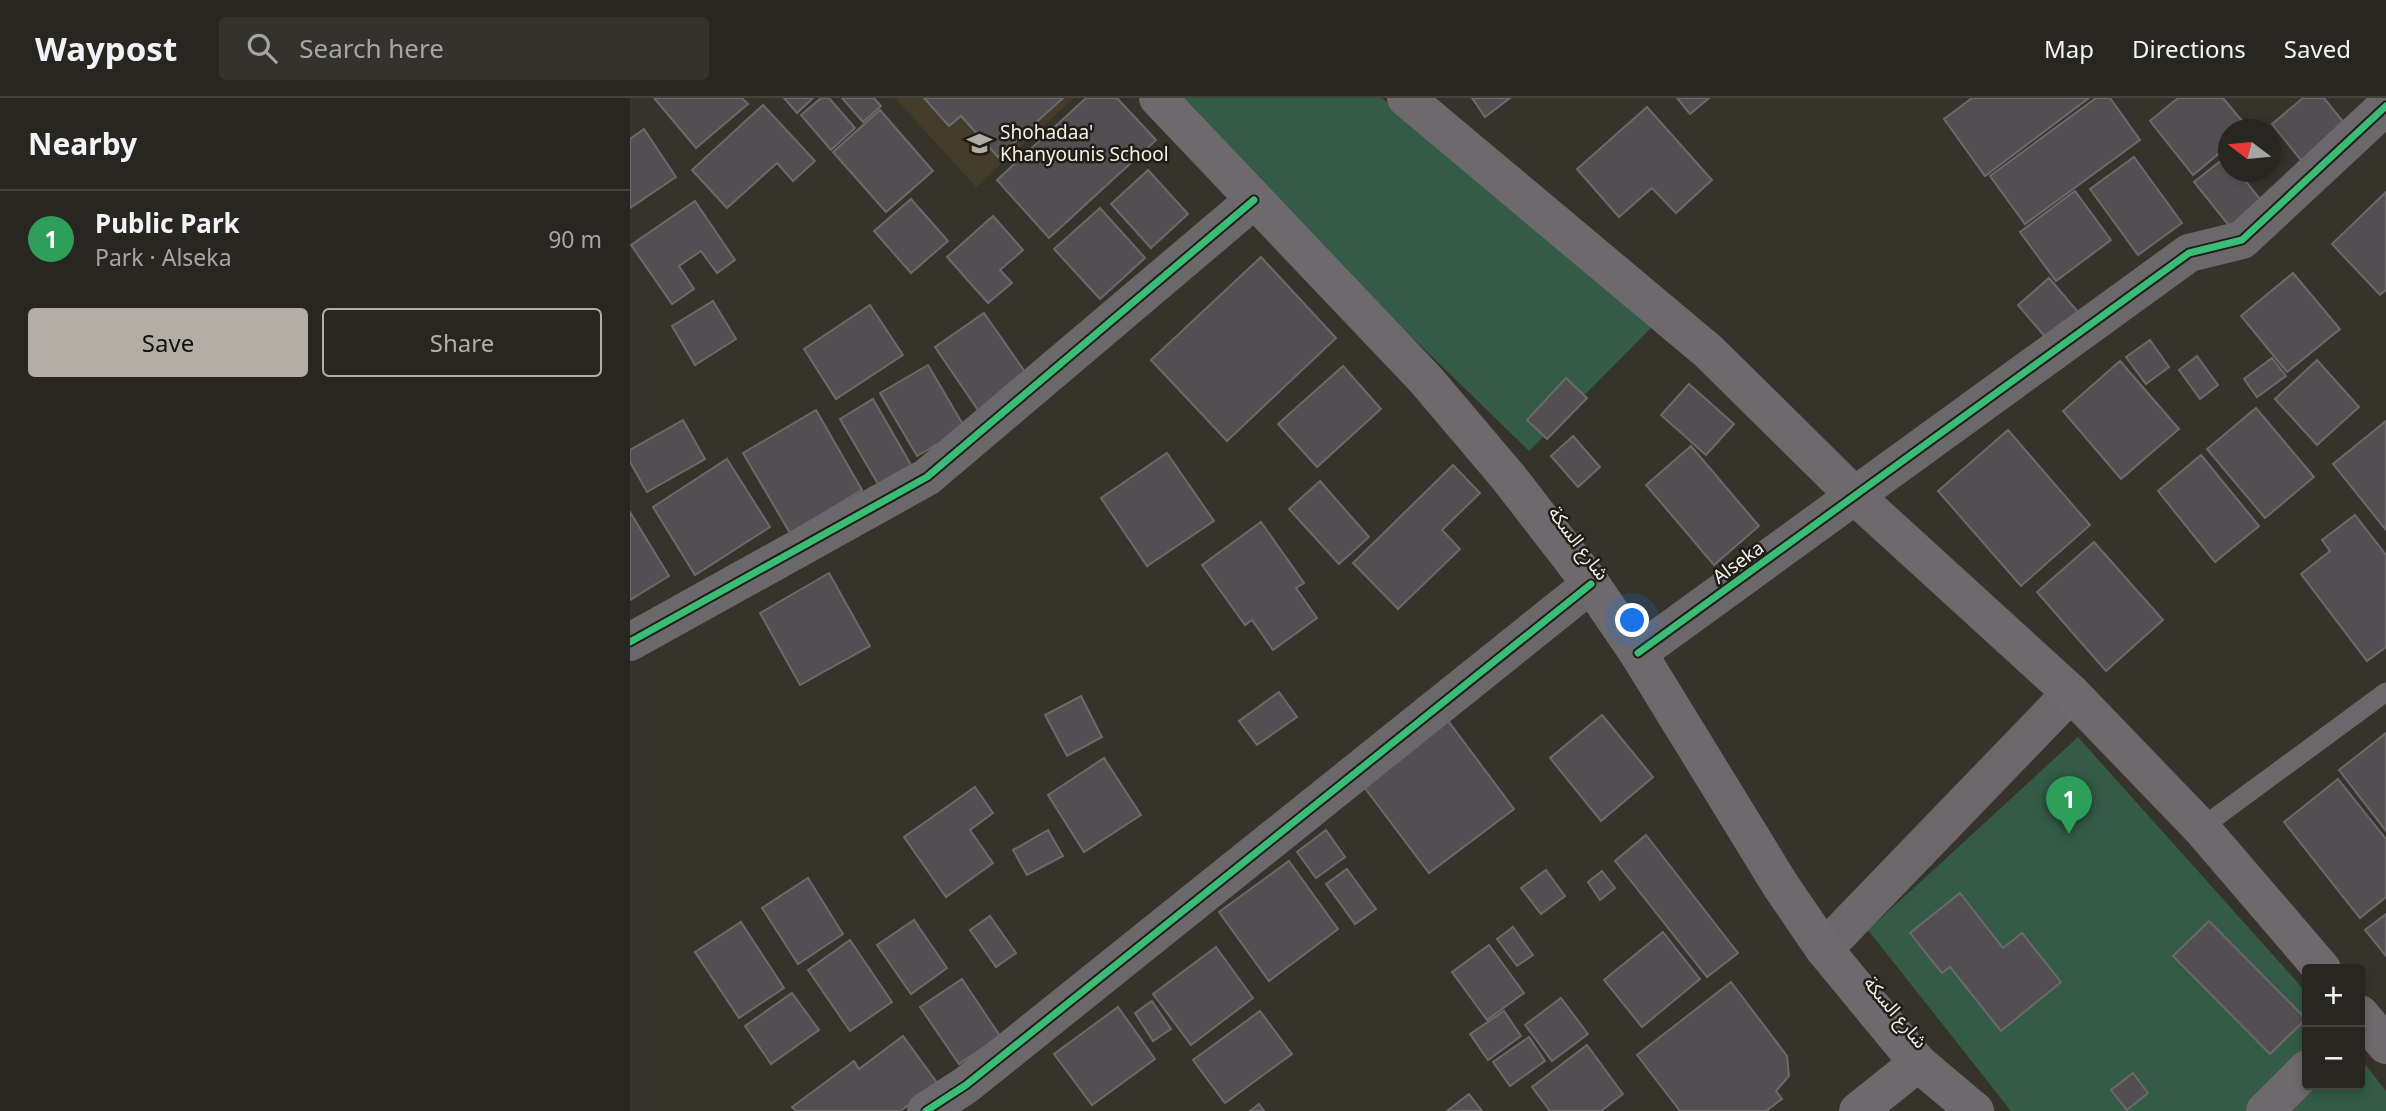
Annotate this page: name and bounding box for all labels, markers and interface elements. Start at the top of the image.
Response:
search box [219,17,709,80]
text: Waypost [35,26,177,71]
icon: search [243,29,281,67]
text: Search here [299,30,444,66]
text: Map [2044,32,2094,65]
text: Directions [2132,32,2246,65]
text: Saved [2284,32,2351,65]
place label: Shohadaa' Khanyounis School [1000,119,1169,167]
north arrow [2218,119,2281,182]
text: Nearby [28,123,137,164]
school or university icon: Shohadaa' Khanyounis School [966,129,994,157]
text: Public Park [95,205,240,241]
text: 1 [44,223,58,255]
text: 90 m [548,223,602,255]
text: Park · Alseka [95,241,232,273]
button: Save [28,308,308,377]
button: Share [322,308,602,377]
street label: شارع السكة [1542,501,1615,586]
street label: Alseka [1707,535,1769,589]
your location [1615,603,1649,637]
pin: 1 [2046,776,2092,834]
map controls [2302,964,2365,1090]
button: + [2302,964,2365,1027]
street label: شارع السكة [1857,971,1934,1054]
button: − [2302,1027,2365,1090]

